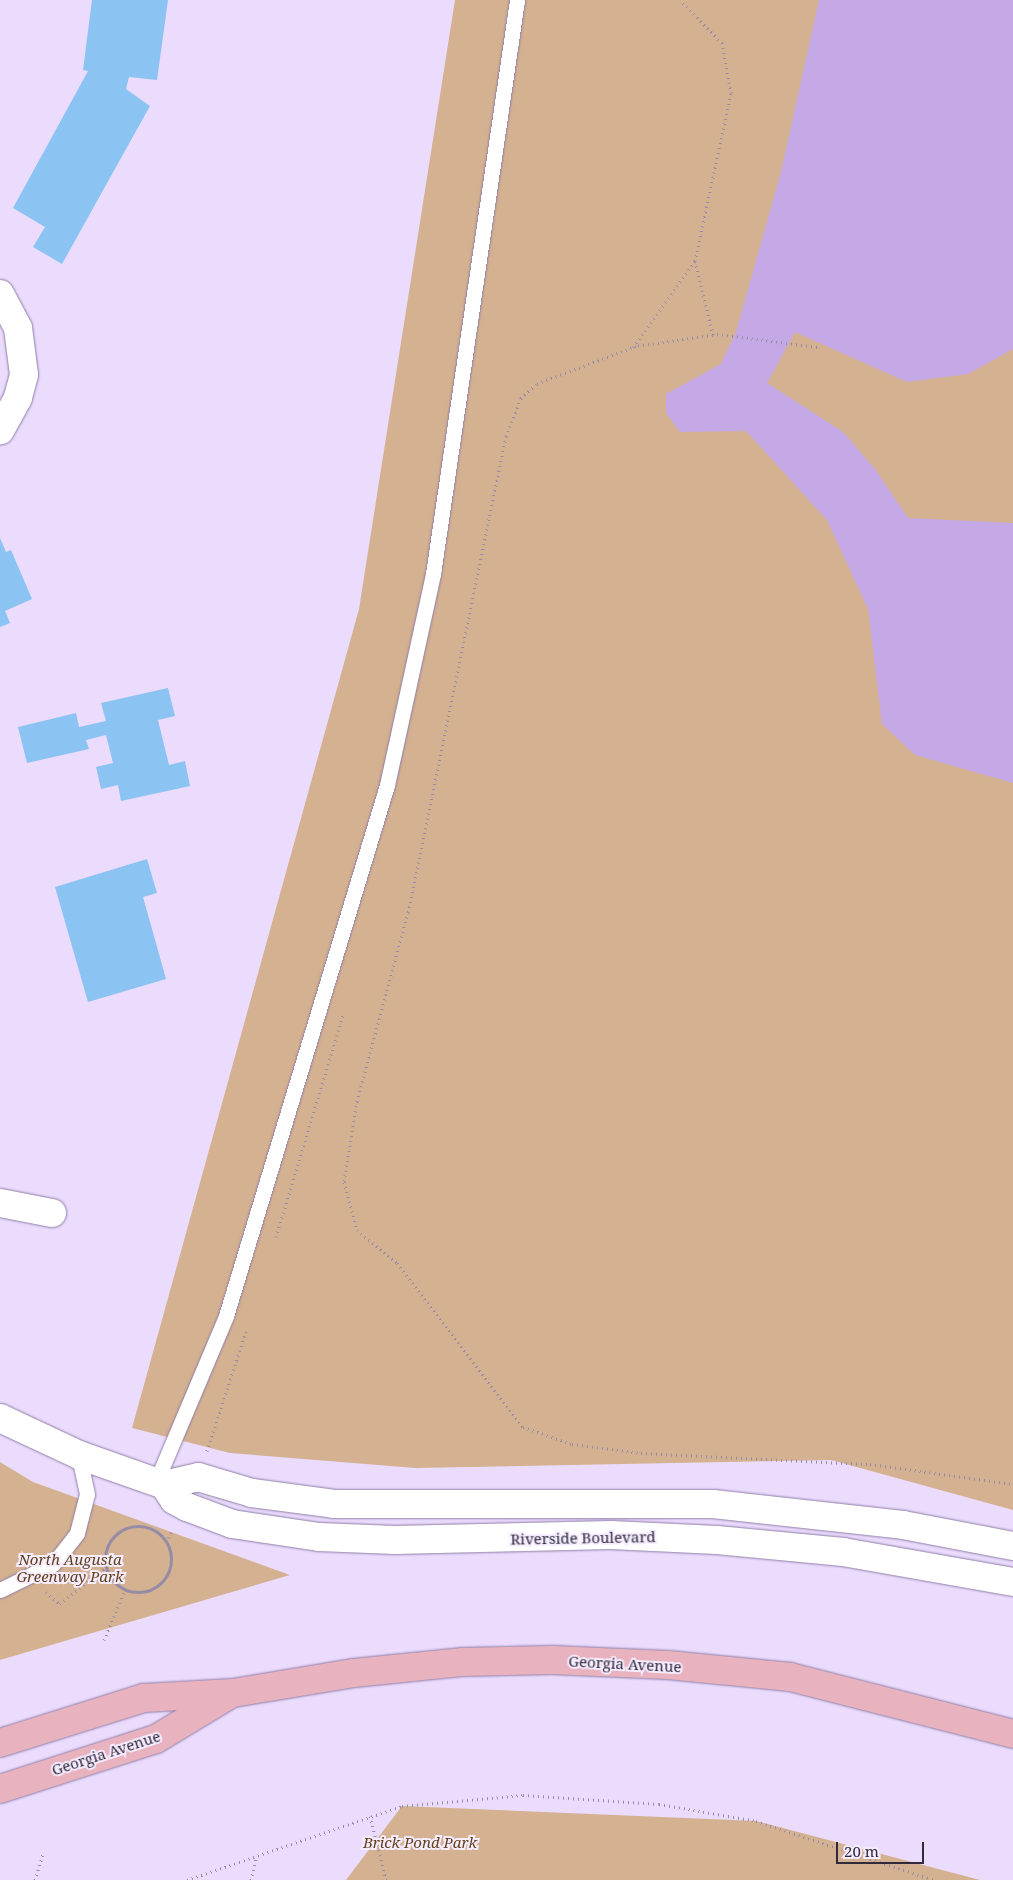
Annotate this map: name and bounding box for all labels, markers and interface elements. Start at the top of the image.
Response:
street label: Riverside Boulevard [510,1528,656,1548]
park label: North Augusta Greenway Park [16,1550,124,1585]
street label: Georgia Avenue [568,1652,682,1676]
street label: Georgia Avenue [49,1727,163,1779]
scale bar [838,1832,926,1864]
park label: Brick Pond Park [363,1834,477,1852]
text: 20 m [844,1841,879,1861]

